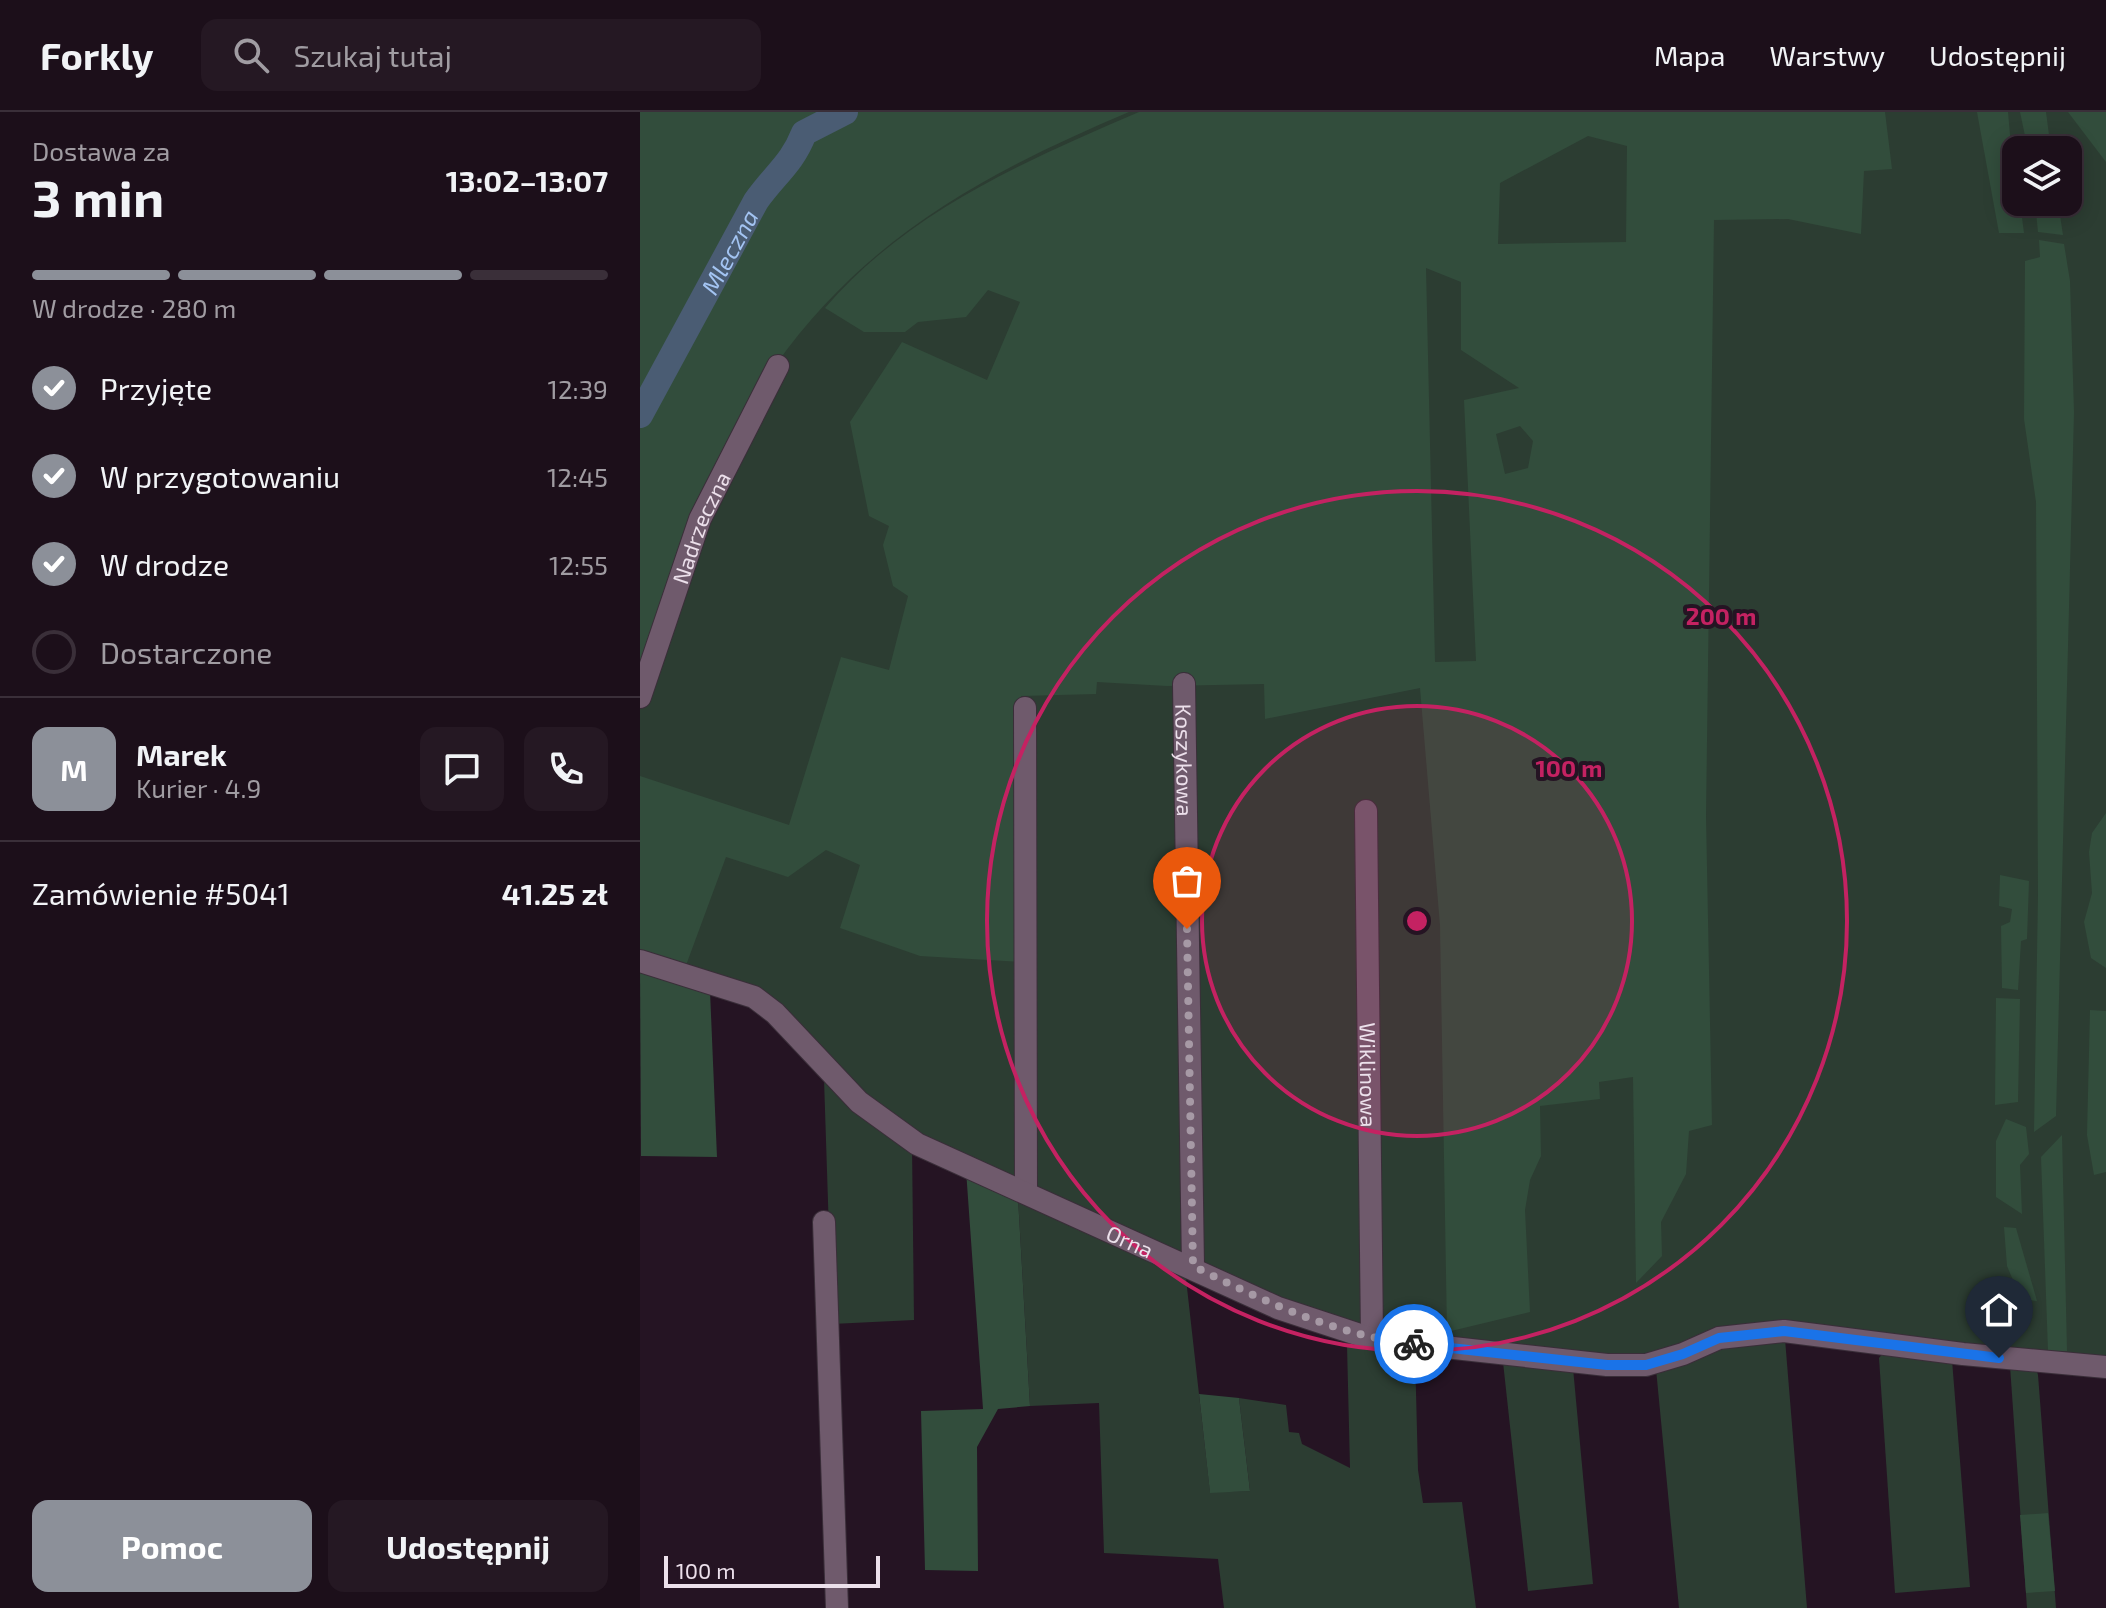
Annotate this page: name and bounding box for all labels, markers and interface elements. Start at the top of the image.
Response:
search box [201,19,761,91]
text: Forkly [40,32,153,78]
icon: search [229,33,273,77]
text: Szukaj tutaj [293,37,452,73]
text: Mapa [1654,38,1725,72]
text: Warstwy [1769,38,1885,72]
text: Udostępnij [1929,38,2066,72]
text: Dostawa za [32,135,170,166]
map controls [2002,136,2082,216]
button: layers [2002,136,2082,216]
text: 13:02–13:07 [446,162,608,198]
text: 3 min [32,165,164,227]
water label: Mleczna [694,204,763,299]
text: W drodze · 280 m [32,292,236,323]
icon: check [32,366,76,410]
text: Przyjęte [100,370,212,406]
text: 12:39 [548,373,608,404]
icon: check [32,454,76,498]
text: W przygotowaniu [100,458,340,494]
text: 12:45 [547,461,608,492]
street label: Nadrzeczna [666,467,735,587]
icon: check [32,542,76,586]
text: W drodze [100,546,229,582]
text: 12:55 [549,549,608,580]
text: 200 m [1686,601,1756,630]
text: Dostarczone [100,634,272,670]
street label: Koszykowa [1171,703,1199,817]
button: chat [420,727,504,811]
button: phone [524,727,608,811]
text: Marek [136,736,227,772]
text: M [60,751,88,787]
text: 100 m [1536,753,1602,782]
text: Kurier · 4.9 [136,772,261,803]
pin [1153,847,1221,929]
icon: bag [1165,859,1209,903]
text: Zamówienie #5041 [32,875,290,911]
text: 41.25 zł [502,875,608,911]
centre of rings [1403,907,1431,935]
street label: Wiklinowa [1355,1022,1383,1128]
street label: Orna [1103,1219,1158,1263]
pin [1965,1276,2033,1358]
icon: home [1977,1288,2021,1332]
courier [1374,1304,1454,1384]
icon: bike [1392,1322,1436,1366]
button: Pomoc [32,1500,312,1592]
button: Udostępnij [328,1500,608,1592]
scale bar [664,1552,880,1588]
text: 100 m [676,1557,735,1583]

